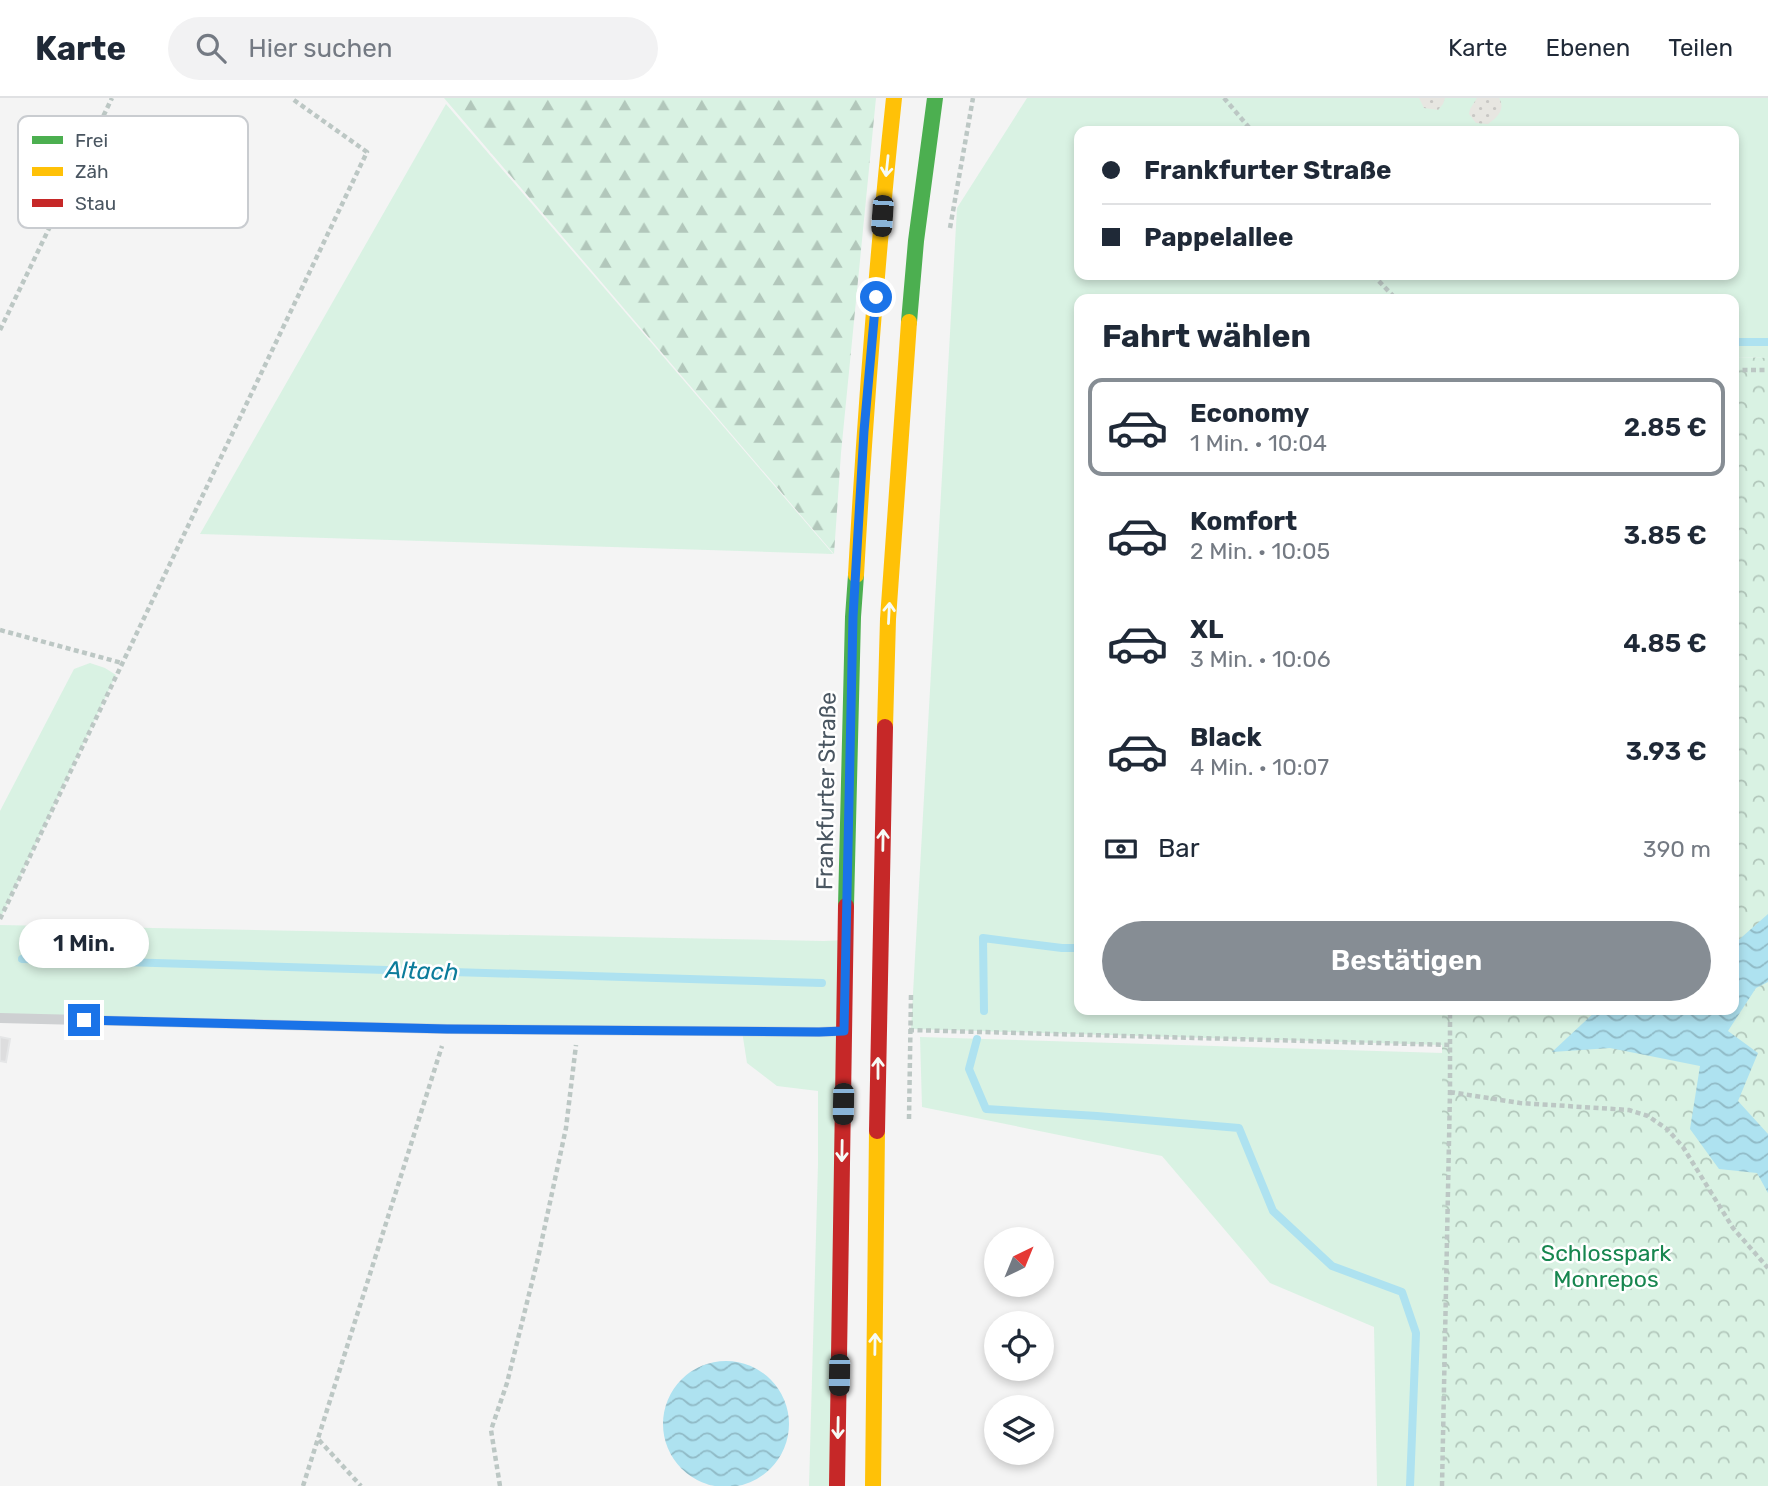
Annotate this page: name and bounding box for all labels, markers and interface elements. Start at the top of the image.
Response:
search box [168,17,658,80]
text: Karte [35,29,126,68]
icon: search [192,29,230,67]
text: Hier suchen [248,33,393,64]
text: Karte [1448,34,1508,62]
text: Ebenen [1546,34,1630,62]
text: Teilen [1668,34,1733,62]
legend [18,116,248,228]
text: Frei [75,129,108,152]
one-way arrow [880,154,893,177]
text: Frankfurter Straße [1144,155,1391,186]
text: Zäh [75,160,108,183]
text: Stau [75,192,116,215]
car [871,194,894,238]
text: Pappelallee [1144,222,1293,253]
route start [860,281,892,313]
text: Fahrt wählen [1102,317,1311,355]
icon: car [1106,396,1169,459]
text: Economy [1190,398,1309,429]
text: 2.85 € [1624,412,1707,443]
text: 1 Min. · 10:04 [1190,429,1327,457]
icon: car [1106,504,1169,567]
text: Komfort [1190,506,1297,537]
text: 3.85 € [1624,520,1707,551]
text: 2 Min. · 10:05 [1190,537,1330,565]
one-way arrow [883,602,896,625]
icon: car [1106,612,1169,675]
text: XL [1190,614,1223,645]
text: 4.85 € [1623,628,1707,659]
text: 3 Min. · 10:06 [1190,645,1331,673]
street label: Frankfurter Straße [810,692,842,890]
icon: car [1106,720,1169,783]
text: Black [1190,722,1262,753]
text: 3.93 € [1625,736,1707,767]
text: 4 Min. · 10:07 [1190,753,1329,781]
one-way arrow [876,829,889,852]
icon: cash [1102,830,1140,868]
text: Bar [1158,833,1200,864]
text: 390 m [1643,835,1711,863]
callout: 1 Min. [19,918,149,968]
button: Bestätigen [1102,921,1711,1001]
text: 1 Min. [53,929,115,957]
water label: Altach [383,956,459,986]
route end [68,1004,100,1036]
one-way arrow [871,1057,885,1080]
car [833,1083,854,1125]
one-way arrow [835,1140,849,1163]
north arrow [984,1227,1054,1297]
map controls [984,1227,1054,1465]
park label: Schlosspark Monrepos [1541,1239,1671,1293]
button: locate [984,1311,1054,1381]
one-way arrow [868,1333,882,1356]
car [829,1354,850,1396]
button: layers [984,1395,1054,1465]
one-way arrow [831,1416,845,1439]

